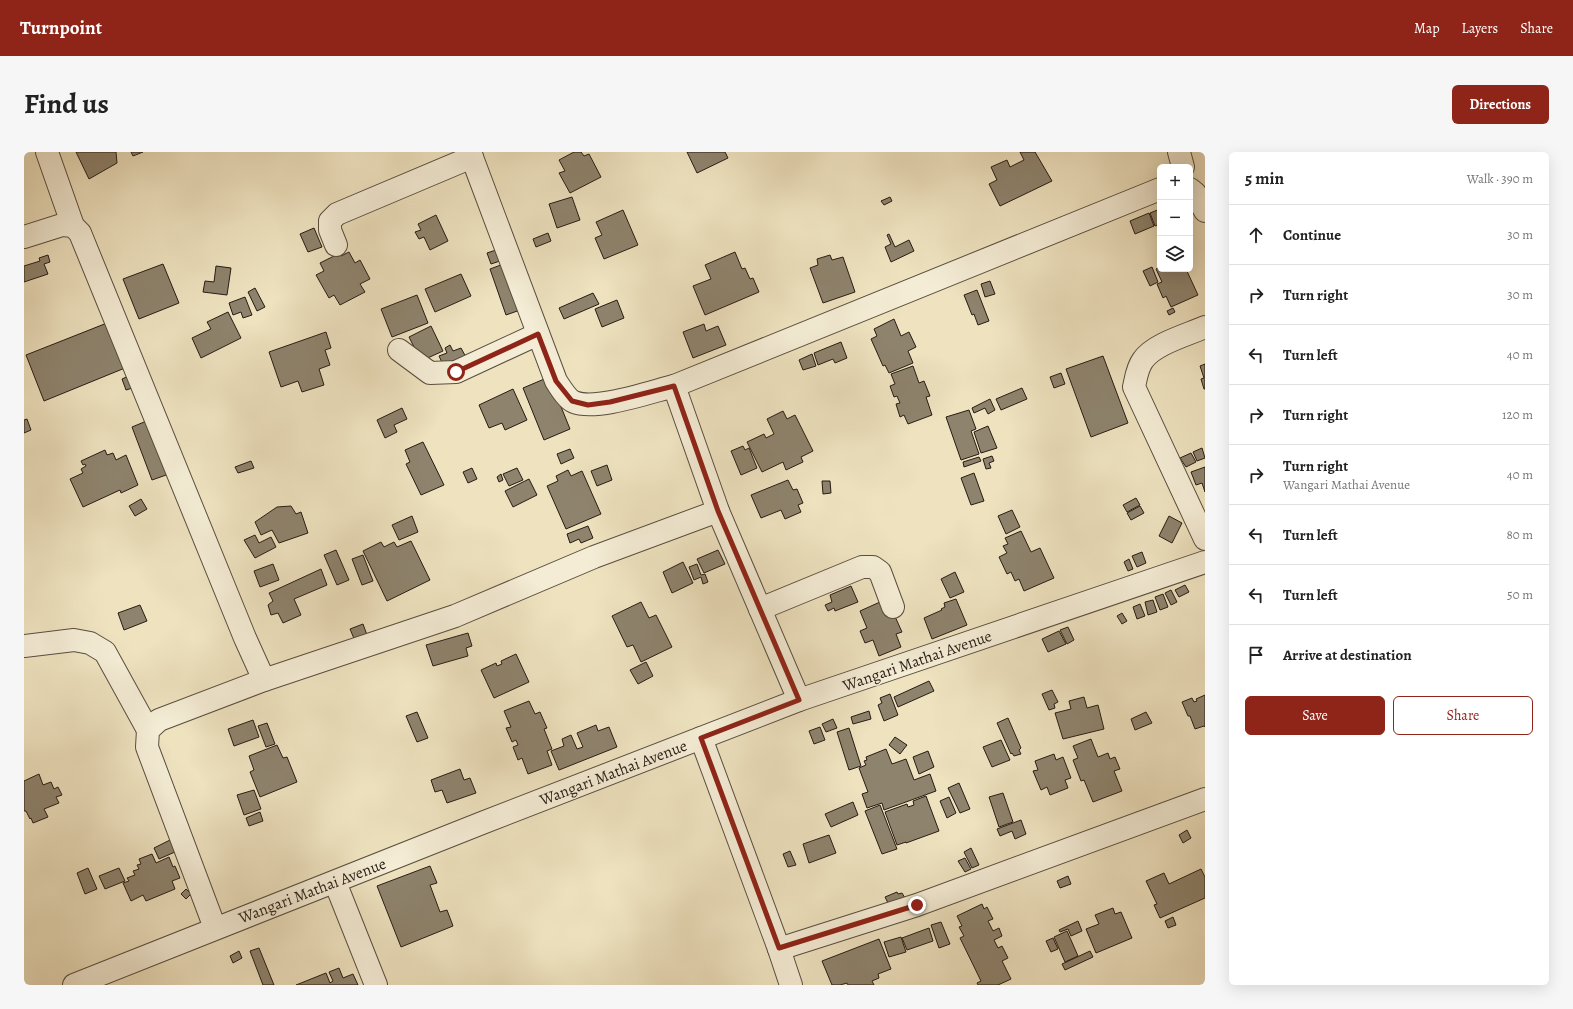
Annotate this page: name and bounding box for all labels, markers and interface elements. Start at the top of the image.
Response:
text: Turnpoint [20,15,102,41]
text: Map [1414,19,1440,38]
text: Layers [1462,19,1498,38]
text: Share [1520,19,1553,38]
text: Find us [24,85,109,123]
button: Directions [1452,85,1549,124]
map controls [1157,164,1193,272]
button: + [1157,164,1193,200]
text: 5 min [1245,167,1284,190]
text: Walk · 390 m [1467,170,1533,187]
button: − [1157,200,1193,236]
icon: ahead [1245,224,1267,246]
text: Continue [1283,225,1341,245]
text: 30 m [1507,226,1533,243]
button: layers [1157,236,1193,272]
icon: right [1245,284,1267,306]
text: Turn right [1283,285,1348,305]
text: 30 m [1507,286,1533,303]
icon: left [1245,344,1267,366]
text: Turn left [1283,345,1338,365]
text: 40 m [1507,346,1533,363]
route start [447,363,465,381]
icon: right [1245,404,1267,426]
text: Turn right [1283,405,1348,425]
text: 120 m [1502,406,1533,423]
text: Turn right [1283,456,1348,476]
icon: right [1245,464,1267,486]
text: 40 m [1507,466,1533,483]
text: Wangari Mathai Avenue [1283,476,1410,493]
icon: left [1245,524,1267,546]
text: Turn left [1283,525,1338,545]
text: 80 m [1506,526,1533,543]
icon: left [1245,584,1267,606]
text: Turn left [1283,585,1338,605]
text: 50 m [1507,586,1533,603]
street label: Wangari Mathai Avenue [839,625,995,697]
icon: arrive [1245,644,1267,666]
text: Arrive at destination [1283,645,1412,665]
button: Save [1245,696,1385,735]
button: Share [1393,696,1533,735]
street label: Wangari Mathai Avenue [535,735,690,812]
street label: Wangari Mathai Avenue [234,853,389,930]
route end [908,896,926,914]

